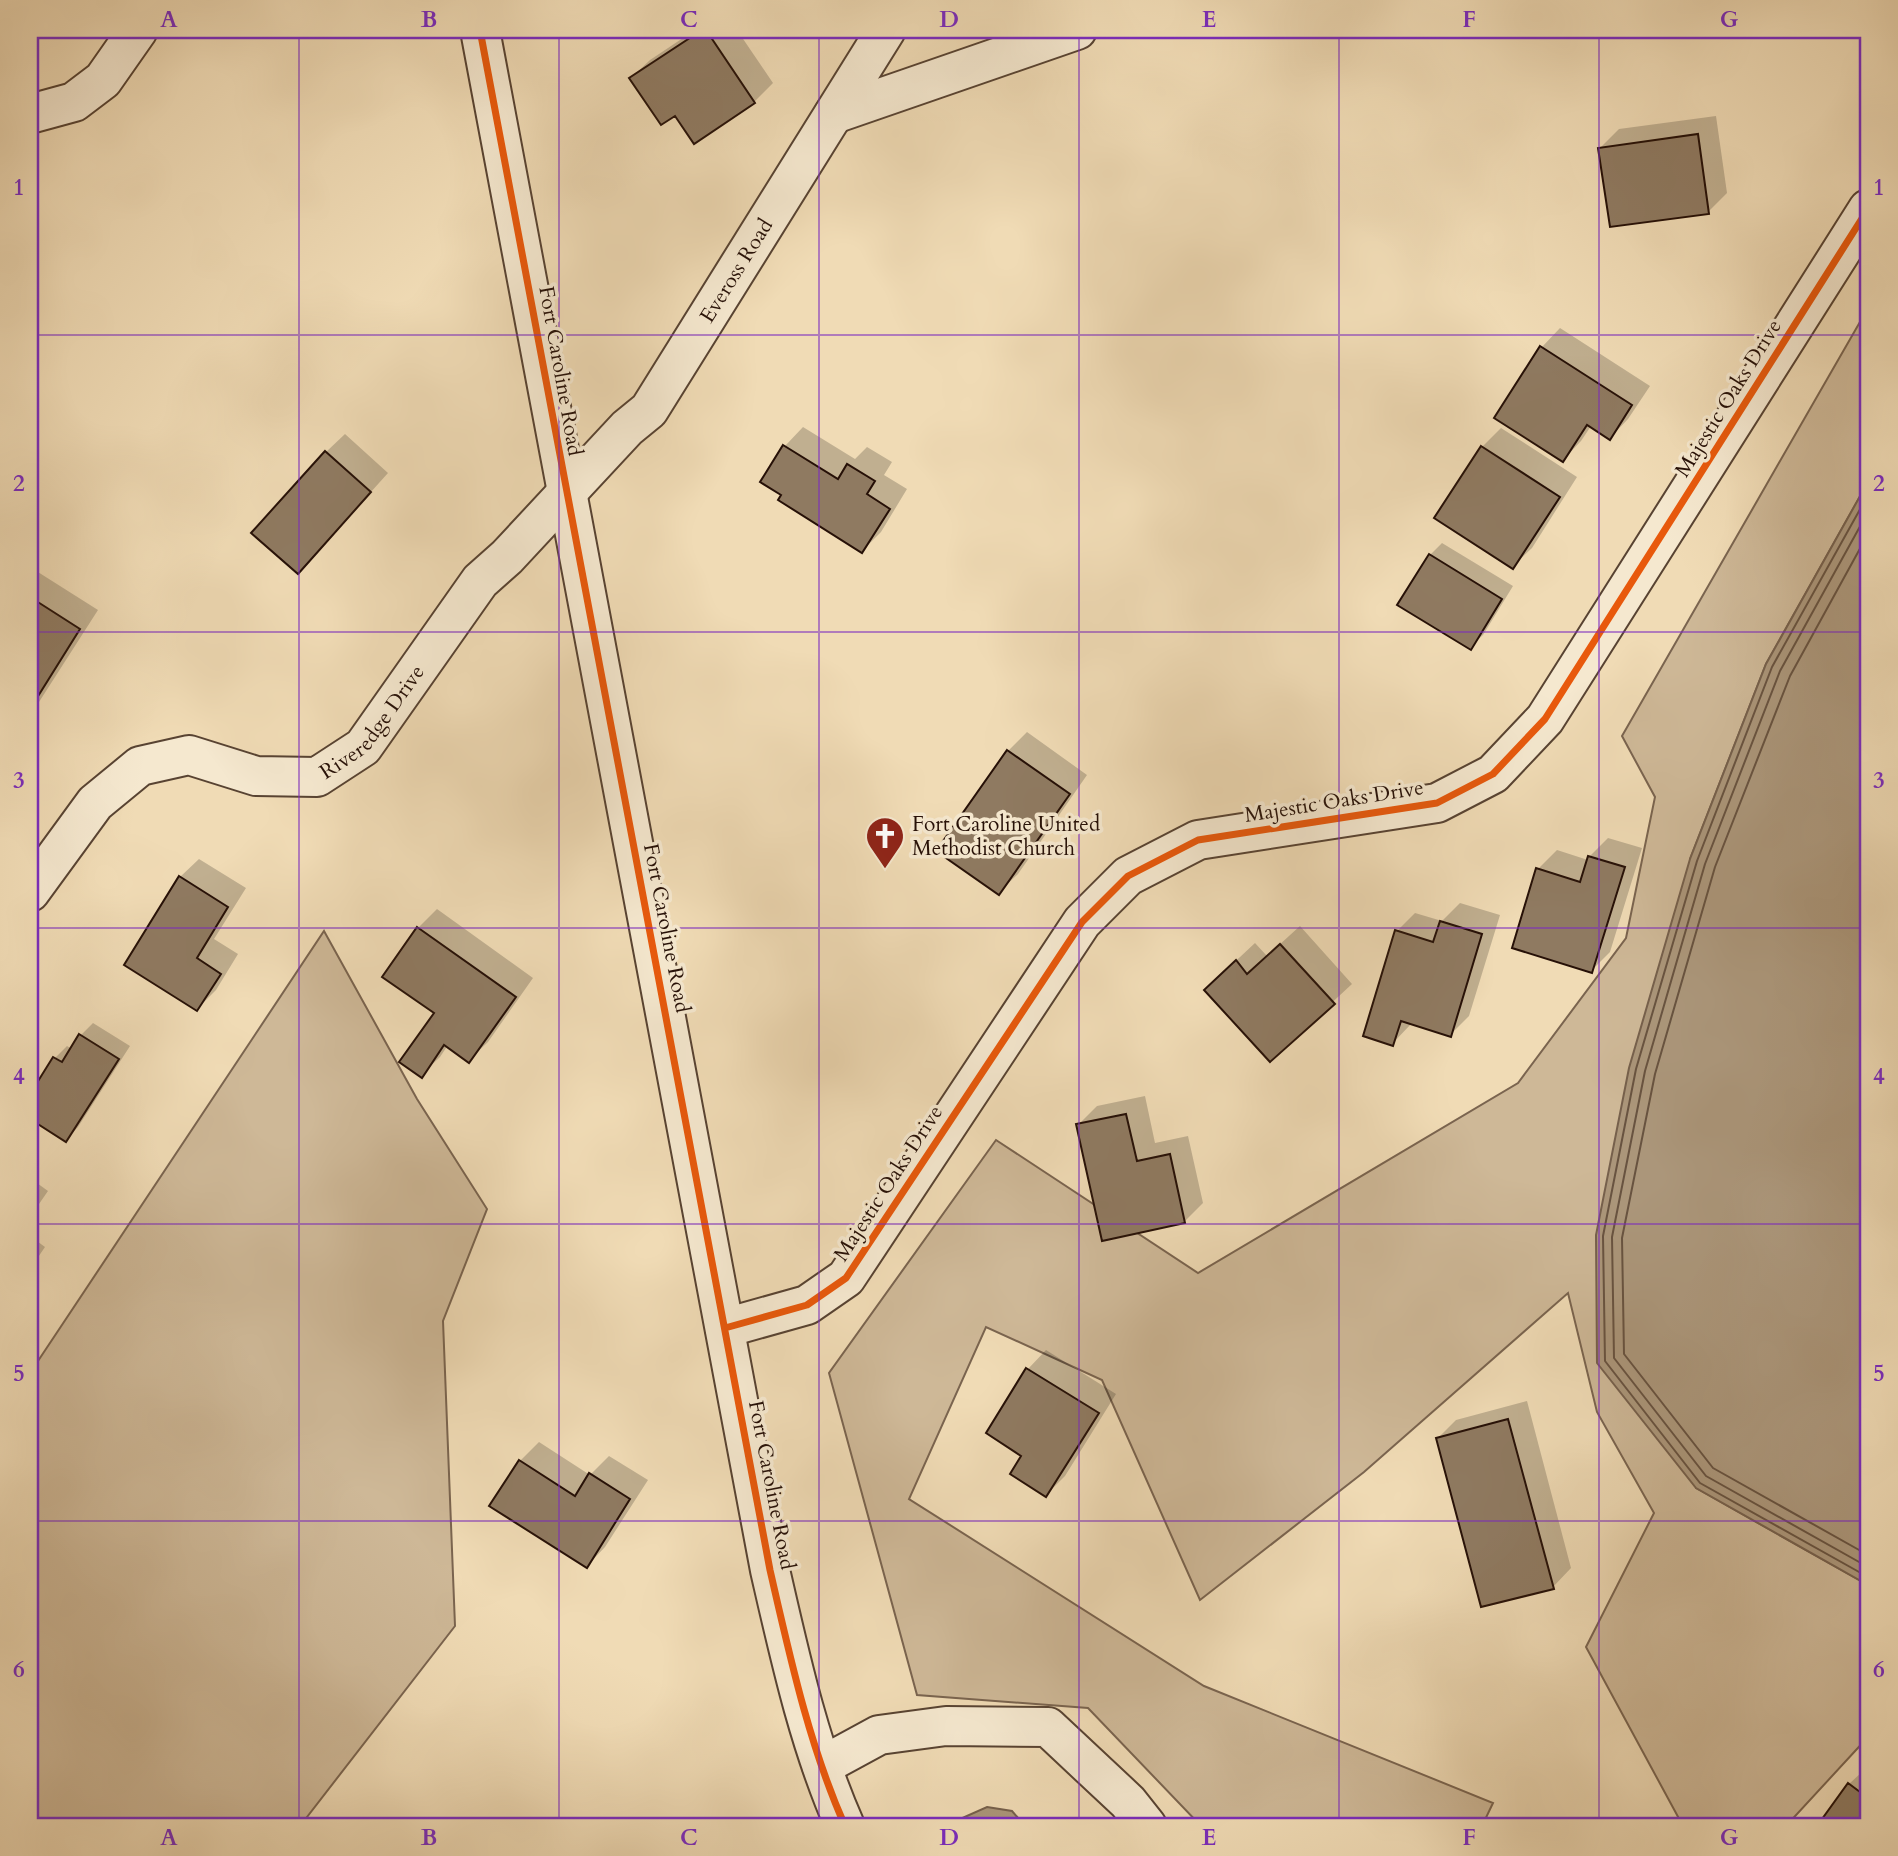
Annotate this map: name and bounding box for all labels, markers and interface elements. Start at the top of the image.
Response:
text: A [160,4,178,35]
text: B [421,4,437,35]
text: C [680,4,698,35]
text: D [939,4,959,35]
text: E [1202,4,1216,35]
text: F [1462,4,1476,35]
text: G [1720,4,1739,35]
text: 1 [13,172,25,203]
text: 1 [1873,172,1885,203]
street label: Eveross Road [693,213,780,329]
street label: Fort Caroline Road [531,284,590,458]
street label: Majestic Oaks Drive [1668,314,1789,483]
text: 2 [13,468,25,499]
text: 2 [1873,468,1885,499]
street label: Riveredge Drive [314,659,431,786]
text: 3 [13,765,25,796]
text: 3 [1873,765,1885,796]
street label: Majestic Oaks Drive [1242,773,1426,830]
place label: Fort Caroline United Methodist Church [912,810,1100,863]
church icon: Fort Caroline United Methodist Church [864,815,906,870]
street label: Fort Caroline Road [636,841,697,1015]
text: 4 [13,1061,25,1092]
text: 4 [1873,1061,1885,1092]
street label: Majestic Oaks Drive [827,1099,950,1267]
text: 5 [13,1358,25,1389]
text: 5 [1873,1358,1885,1389]
street label: Fort Caroline Road [741,1398,802,1572]
text: 6 [13,1654,25,1685]
text: 6 [1873,1654,1885,1685]
text: A [160,1822,178,1853]
text: B [421,1822,437,1853]
text: C [680,1822,698,1853]
text: D [939,1822,959,1853]
text: E [1202,1822,1216,1853]
text: F [1462,1822,1476,1853]
text: G [1720,1822,1739,1853]

